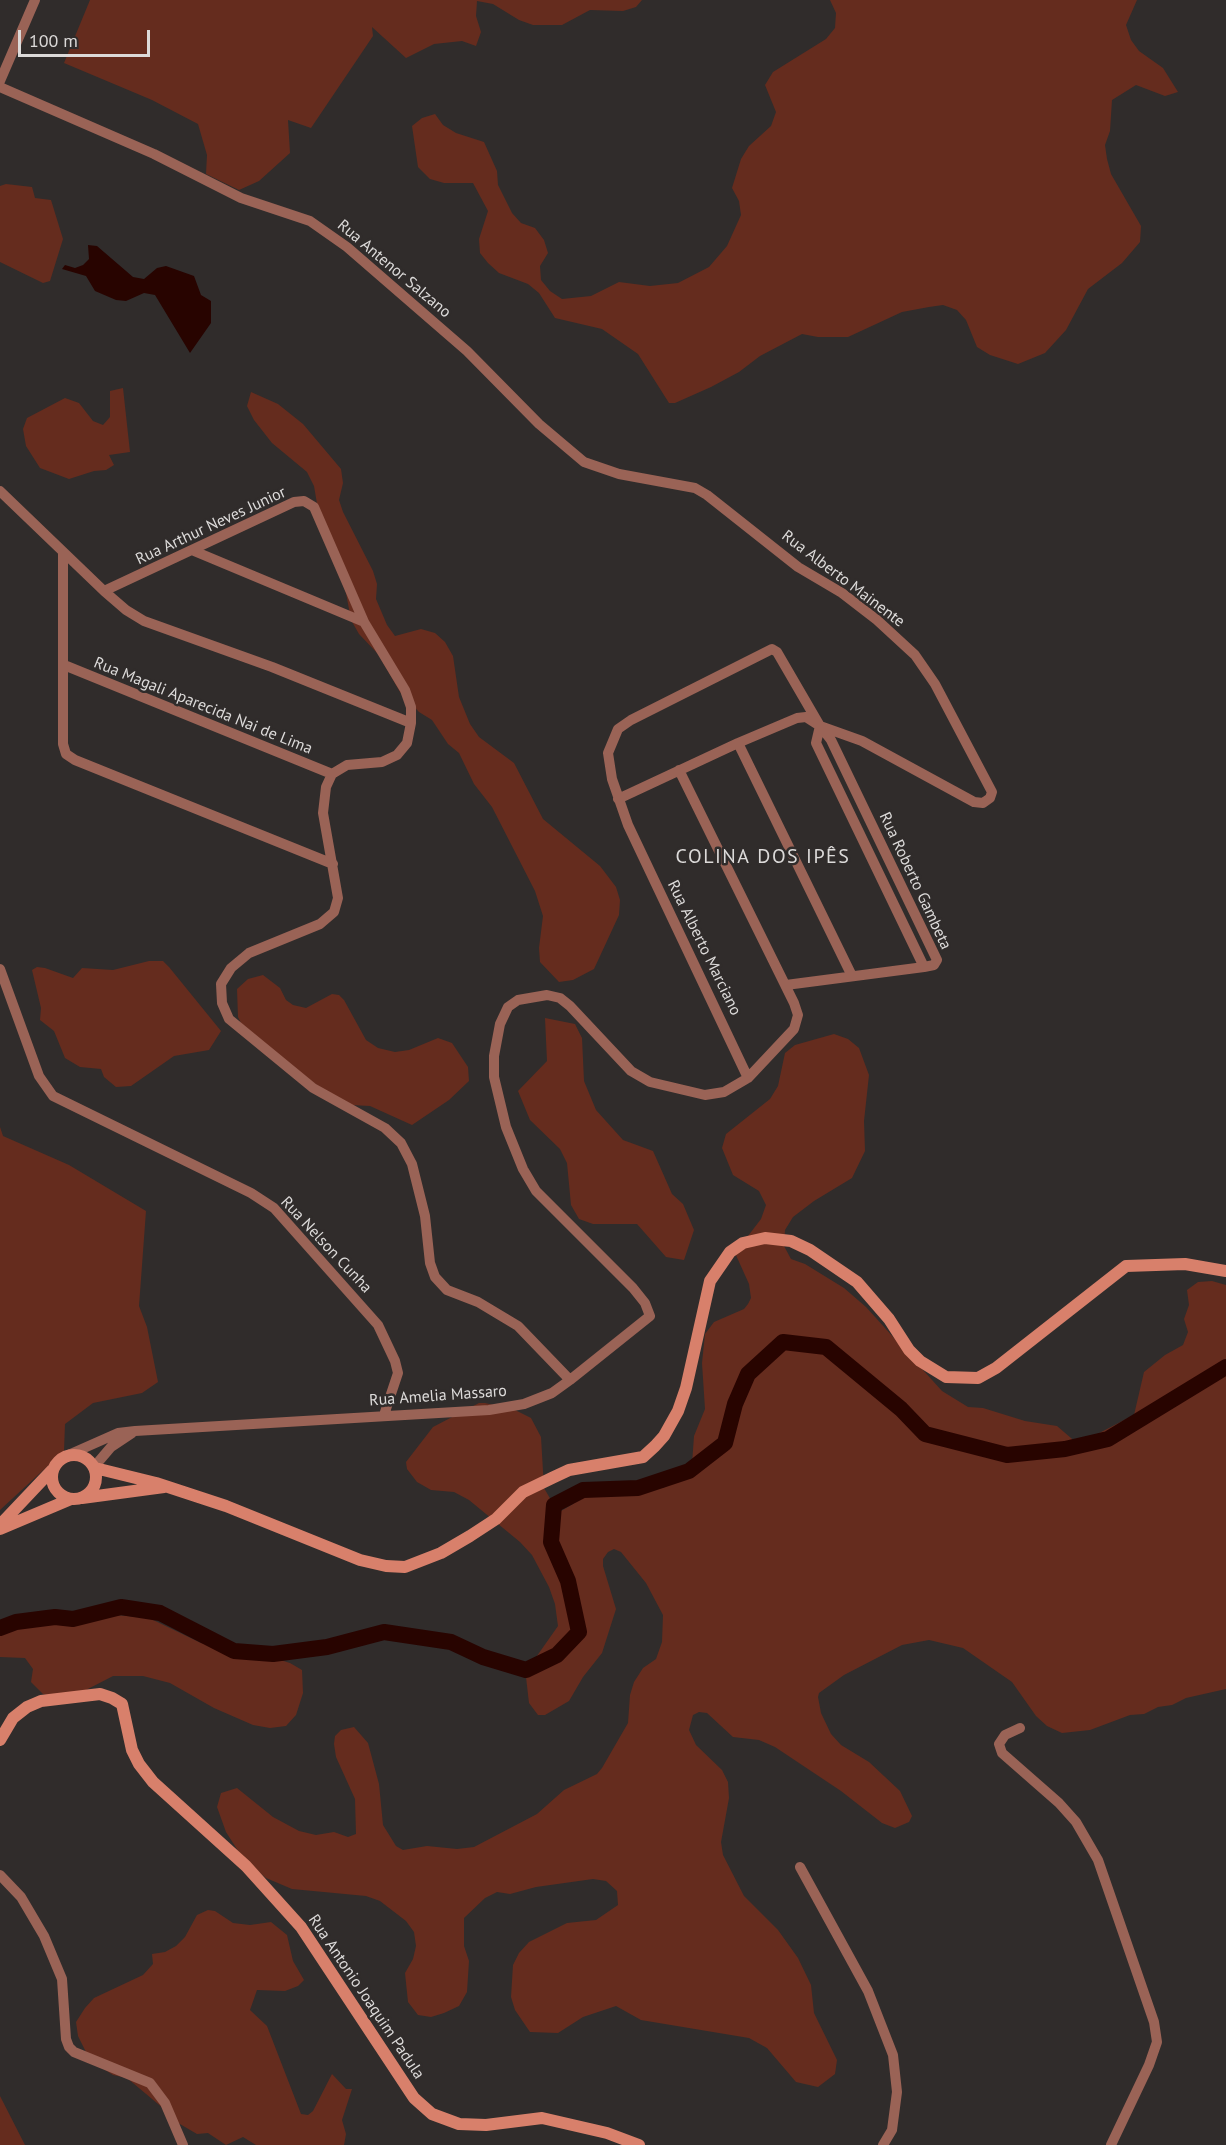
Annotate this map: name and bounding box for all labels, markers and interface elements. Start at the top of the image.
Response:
scale bar [21,18,153,56]
text: 100 m [29,29,78,52]
street label: Rua Antenor Salzano [333,216,455,322]
street label: Rua Arthur Neves Junior [133,483,289,569]
street label: Rua Alberto Mainente [778,527,908,631]
street label: Rua Magali Aparecida Nai de Lima [91,653,315,759]
street label: Rua Roberto Gambeta [875,809,955,953]
district label: COLINA DOS IPÊS [676,845,850,869]
street label: Rua Alberto Marciano [663,877,745,1019]
street label: Rua Nelson Cunha [276,1193,376,1297]
street label: Rua Amelia Massaro [369,1382,507,1410]
street label: Rua Antonio Joaquim Padula [304,1911,428,2083]

